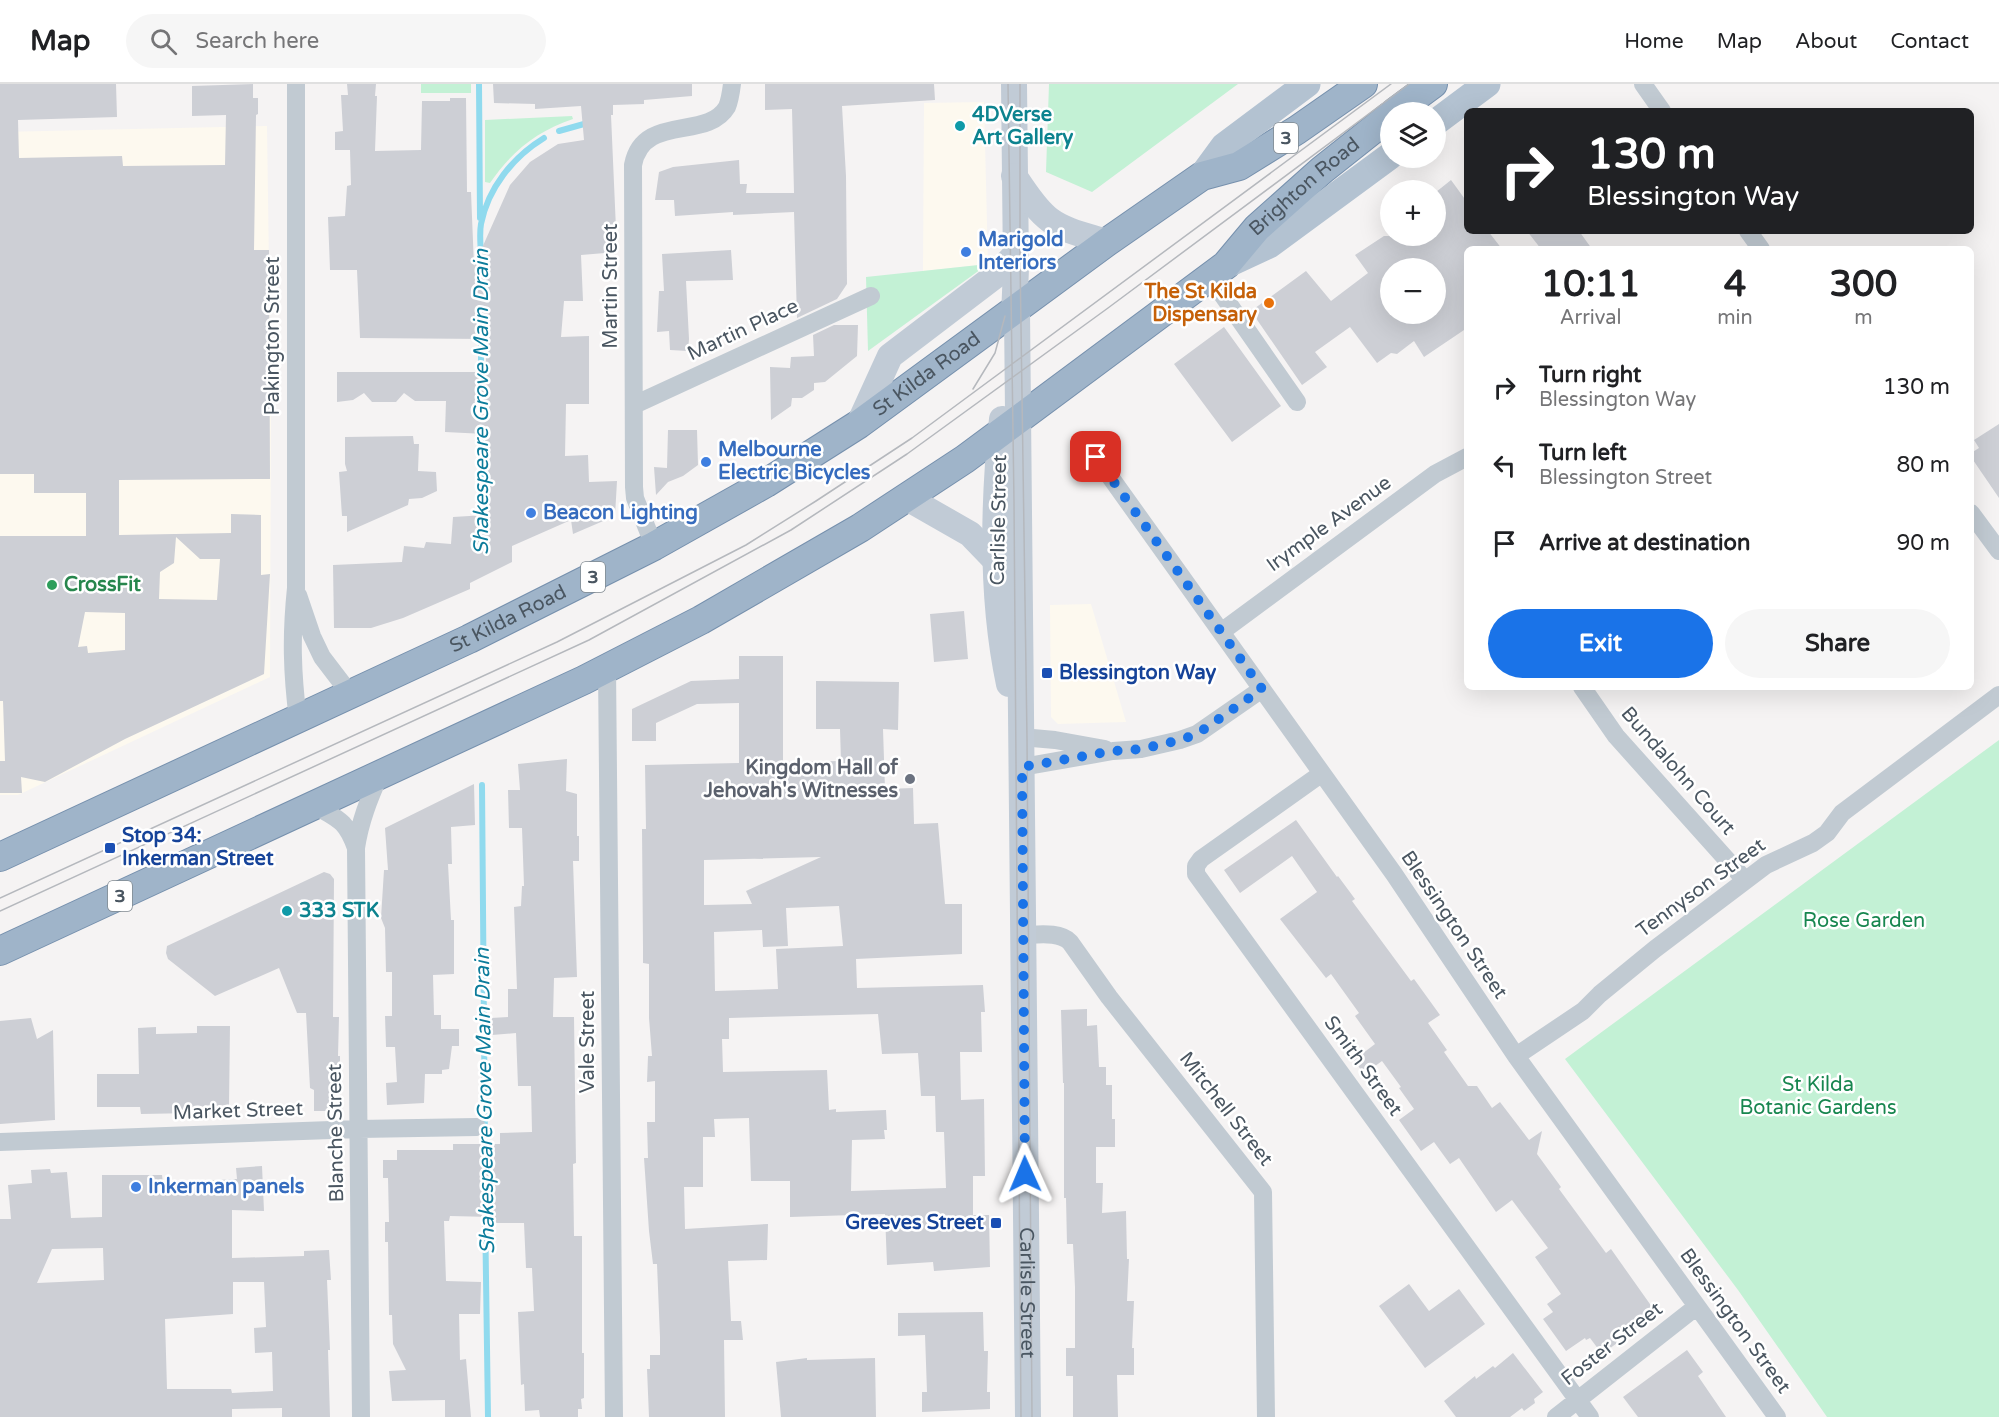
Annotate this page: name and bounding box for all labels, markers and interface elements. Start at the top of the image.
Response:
search box [126,14,546,68]
text: Map [30,24,90,58]
icon: search [147,25,180,58]
text: Search here [195,28,319,54]
text: Home [1624,29,1684,54]
text: Map [1717,29,1762,54]
text: About [1795,29,1857,54]
text: Contact [1890,29,1969,54]
map controls [1380,102,1446,324]
button: layers [1380,102,1446,168]
place label: 4DVerse Art Gallery [972,103,1074,150]
marker: 4DVerse Art Gallery [953,119,967,133]
road number: 3 [1274,123,1298,153]
text: 130 m [1587,129,1716,180]
icon: right [1488,132,1566,210]
street label: Brighton Road [1244,133,1365,241]
button: + [1380,180,1446,246]
text: Blessington Way [1587,180,1799,213]
street label: Martin Street [599,223,623,349]
place label: Marigold Interiors [978,228,1064,275]
marker: Marigold Interiors [959,245,973,259]
water label: Shakespeare Grove Main Drain [469,248,494,555]
street label: Pakington Street [261,256,285,416]
button: − [1380,258,1446,324]
text: 10:11 [1541,263,1641,306]
text: 4 [1724,263,1746,306]
text: 300 [1829,263,1897,306]
place label: The St Kilda Dispensary [1143,280,1257,327]
street label: Martin Place [684,294,802,366]
marker: The St Kilda Dispensary [1262,296,1276,310]
text: Arrival [1560,306,1622,330]
text: min [1717,306,1753,330]
text: m [1854,306,1873,330]
street label: St Kilda Road [868,327,985,422]
text: Turn right [1539,362,1641,388]
icon: right [1488,371,1521,404]
text: 130 m [1883,374,1950,400]
text: Blessington Way [1539,388,1696,412]
pin [1070,431,1121,482]
place label: Melbourne Electric Bicycles [718,438,871,485]
icon: arrive [1079,440,1112,473]
text: Turn left [1539,440,1627,466]
icon: left [1488,449,1521,482]
text: 80 m [1896,452,1950,478]
street label: Carlisle Street [986,454,1012,586]
marker: Melbourne Electric Bicycles [699,455,713,469]
text: Blessington Street [1539,466,1712,490]
street label: Irymple Avenue [1262,471,1396,577]
place label: Beacon Lighting [543,501,698,525]
marker: Beacon Lighting [524,506,538,520]
icon: arrive [1488,527,1521,560]
text: Arrive at destination [1539,530,1750,556]
text: 90 m [1896,530,1950,556]
road number: 3 [581,562,605,592]
place label: CrossFit [64,573,141,597]
marker: CrossFit [45,578,59,592]
street label: St Kilda Road [446,580,570,658]
button: Exit [1488,609,1713,678]
button: Share [1725,609,1950,678]
place label: Blessington Way [1059,661,1217,685]
marker: Blessington Way [1040,666,1054,680]
street label: Bundalohn Court [1616,702,1740,840]
place label: Kingdom Hall of Jehovah's Witnesses [703,756,898,803]
marker: Kingdom Hall of Jehovah's Witnesses [903,772,917,786]
place label: Stop 34: Inkerman Street [122,824,274,871]
street label: Tennyson Street [1632,833,1770,943]
marker: Stop 34: Inkerman Street [103,841,117,855]
street label: Blessington Street [1396,846,1513,1004]
road number: 3 [108,881,132,911]
place label: 333 STK [299,899,380,923]
marker: 333 STK [280,904,294,918]
park label: Rose Garden [1803,909,1925,933]
water label: Shakespeare Grove Main Drain [470,947,500,1254]
street label: Vale Street [576,990,600,1093]
street label: Smith Street [1319,1011,1408,1121]
street label: Mitchell Street [1174,1047,1278,1171]
street label: Blanche Street [323,1063,349,1203]
park label: St Kilda Botanic Gardens [1739,1073,1897,1120]
street label: Market Street [172,1097,304,1125]
position arrow [993,1142,1057,1206]
place label: Inkerman panels [148,1175,305,1199]
marker: Inkerman panels [129,1180,143,1194]
place label: Greeves Street [845,1211,984,1235]
marker: Greeves Street [989,1216,1003,1230]
street label: Carlisle Street [1014,1227,1039,1359]
street label: Blessington Street [1674,1244,1796,1398]
street label: Foster Street [1557,1297,1668,1391]

